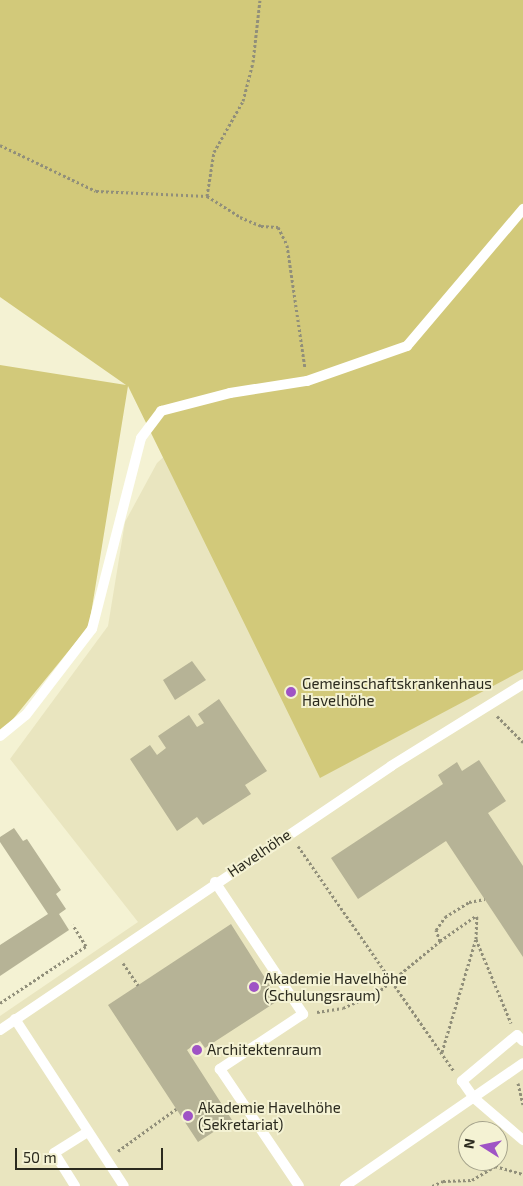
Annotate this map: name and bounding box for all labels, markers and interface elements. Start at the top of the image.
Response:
place label: Gemeinschaftskrankenhaus Havelhöhe [302,674,492,709]
marker: Gemeinschaftskrankenhaus Havelhöhe [284,685,298,699]
street label: Havelhöhe [224,825,294,881]
place label: Akademie Havelhöhe (Schulungsraum) [264,969,407,1004]
marker: Akademie Havelhöhe (Schulungsraum) [248,981,260,993]
place label: Architektenraum [207,1041,322,1059]
marker: Architektenraum [191,1044,203,1056]
place label: Akademie Havelhöhe (Sekretariat) [198,1098,341,1133]
marker: Akademie Havelhöhe (Sekretariat) [182,1110,194,1122]
north arrow [458,1121,508,1171]
text: N [459,1137,478,1150]
scale bar [18,1138,165,1170]
text: 50 m [23,1148,57,1166]

